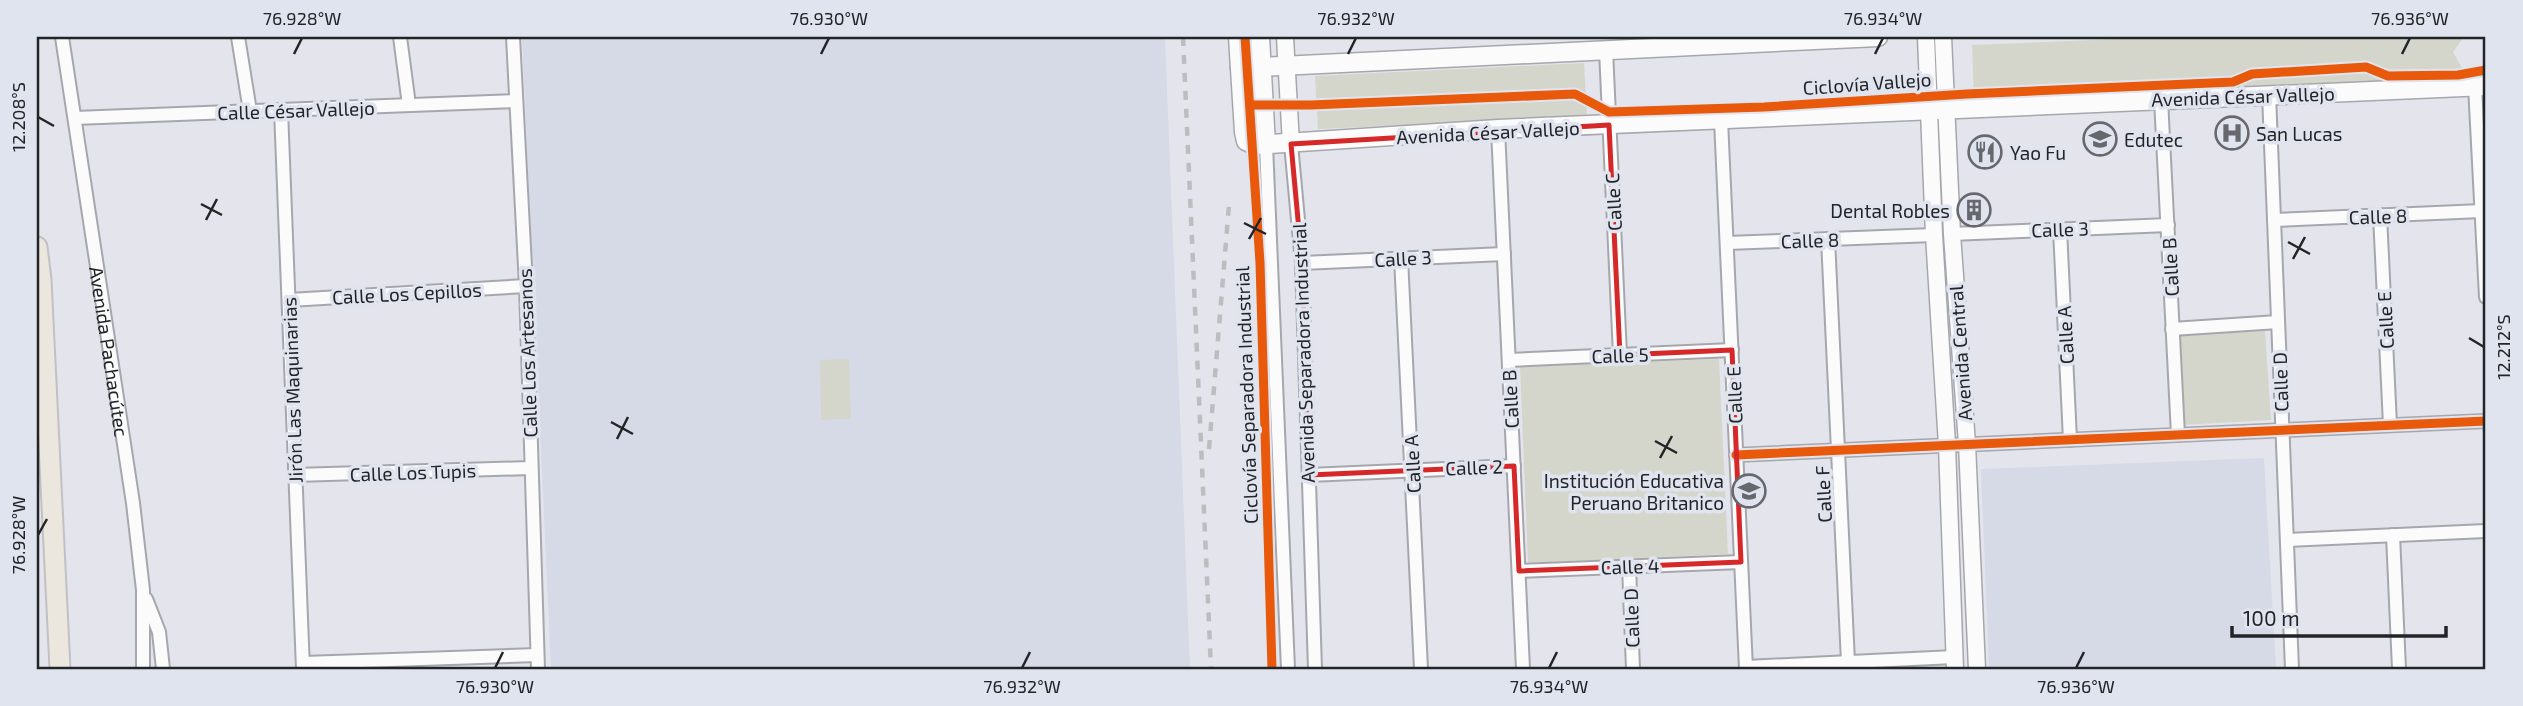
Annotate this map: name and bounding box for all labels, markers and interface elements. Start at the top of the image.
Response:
text: 76.928°W [263,7,341,29]
text: 76.930°W [790,7,868,29]
text: 76.932°W [1317,7,1395,29]
text: 76.934°W [1844,7,1922,29]
text: 76.936°W [2371,7,2449,29]
street label: Ciclovía Vallejo [1802,67,1932,99]
street label: Avenida César Vallejo [2151,81,2335,111]
text: 12.208°S [7,82,29,152]
street label: Calle César Vallejo [217,96,375,124]
hospital icon: San Lucas [2213,114,2251,152]
street label: Avenida César Vallejo [1396,116,1580,148]
school or university icon: Edutec [2081,120,2119,158]
place label: San Lucas [2256,122,2342,145]
place label: Edutec [2124,128,2183,151]
restaurant icon: Yao Fu [1966,133,2004,171]
place label: Yao Fu [2010,141,2066,164]
street label: Calle C [1600,172,1626,231]
building icon: Dental Robles [1955,191,1993,229]
place label: Dental Robles [1830,199,1950,222]
street label: Calle 8 [2348,203,2408,229]
street label: Calle 3 [2031,217,2089,241]
street label: Avenida Separadora Industrial [1287,222,1319,483]
street label: Calle 8 [1780,227,1840,253]
street label: Calle B [2157,237,2183,297]
street label: Calle 3 [1374,245,1432,271]
street label: Avenida Pachacútec [86,265,134,438]
street label: Ciclovía Separadora Industrial [1230,265,1262,524]
street label: Calle Los Artesanos [513,268,541,438]
street label: Calle Los Cepillos [332,278,482,308]
street label: Avenida Central [1944,284,1976,422]
street label: Calle E [2372,291,2398,349]
street label: Jirón Las Maquinarias [277,297,307,483]
street label: Calle A [2052,305,2078,365]
text: 12.212°S [2492,314,2514,380]
street label: Calle 5 [1591,343,1649,367]
street label: Calle D [2267,352,2293,412]
street label: Calle E [1722,366,1746,424]
street label: Calle B [1497,369,1523,429]
street label: Calle A [1399,434,1425,494]
street label: Calle 2 [1445,455,1503,479]
street label: Calle Los Tupis [349,458,477,486]
street label: Calle F [1810,465,1836,523]
place label: Institución Educativa Peruano Britanico [1544,469,1724,514]
school or university icon: Institución Educativa Peruano Britanico [1730,472,1768,510]
text: 76.928°W [7,496,29,574]
street label: Calle 4 [1600,553,1660,579]
street label: Calle D [1618,588,1644,648]
scale bar [2232,594,2446,638]
text: 100 m [2243,605,2300,630]
text: 76.930°W [456,675,534,697]
text: 76.932°W [983,675,1061,697]
text: 76.934°W [1510,675,1588,697]
text: 76.936°W [2037,675,2115,697]

